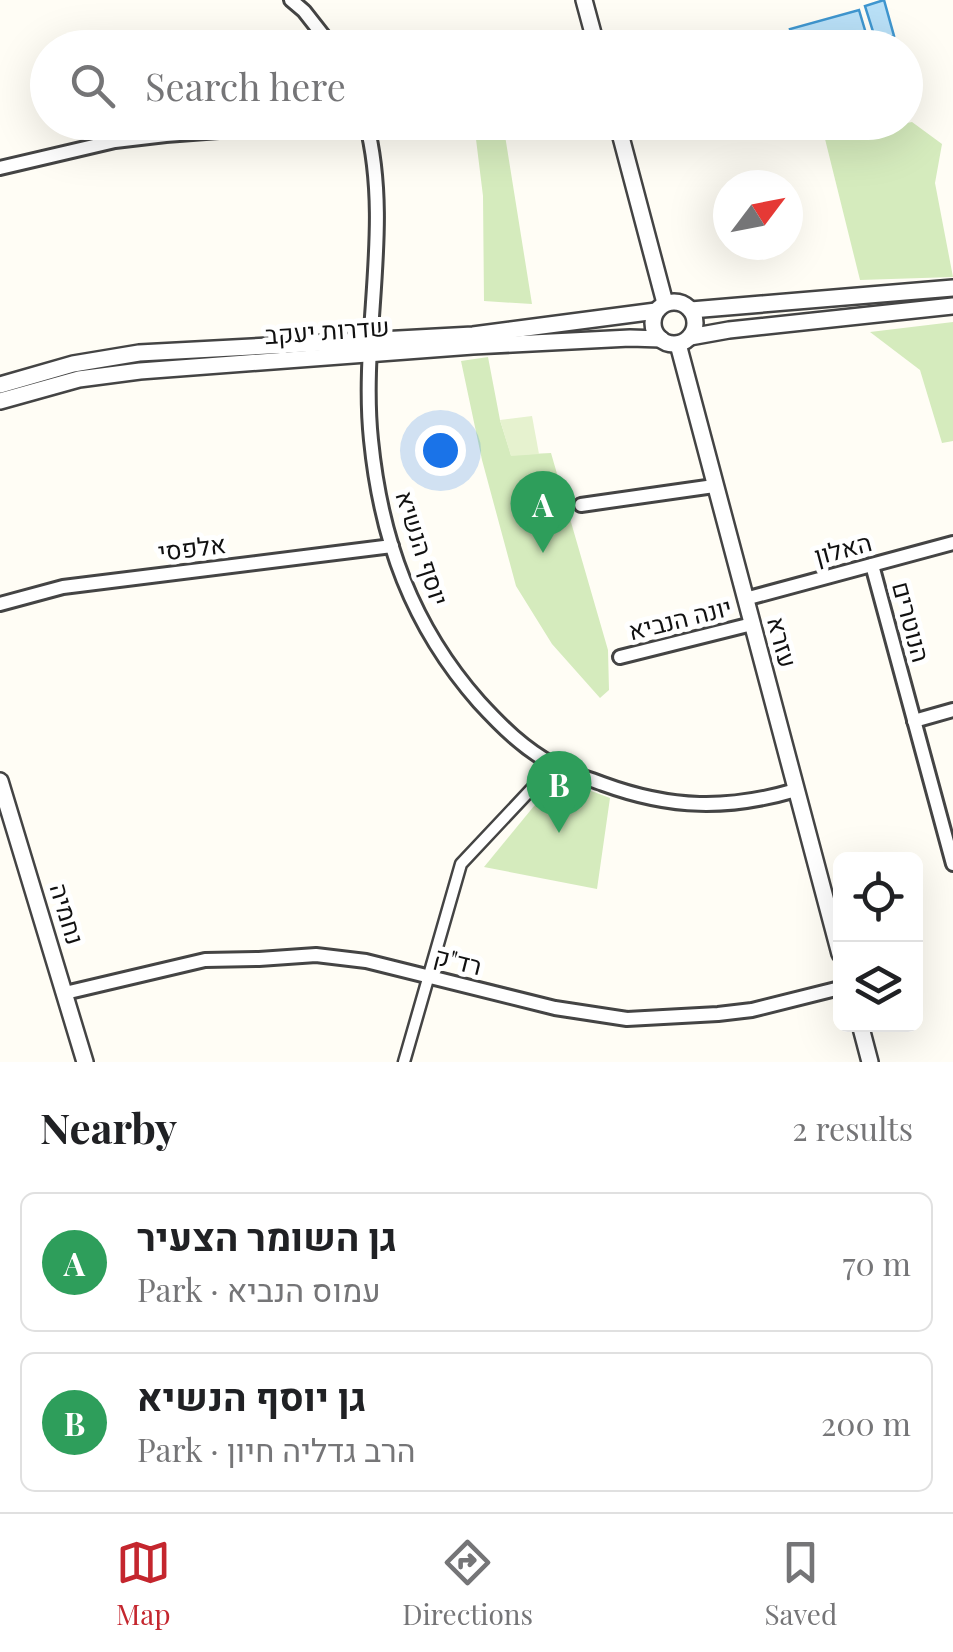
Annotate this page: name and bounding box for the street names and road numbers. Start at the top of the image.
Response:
street label: שדרות יעקב [263,309,390,350]
street label: יוסף הנשיא [389,486,458,609]
street label: האלון [810,524,875,571]
street label: אלפסי [156,526,228,567]
street label: הנוטרים [886,578,939,666]
street label: יונה הנביא [625,589,735,646]
street label: עזרא [761,612,806,671]
street label: נחמיה [44,879,93,948]
street label: רד"ק [431,938,486,981]

